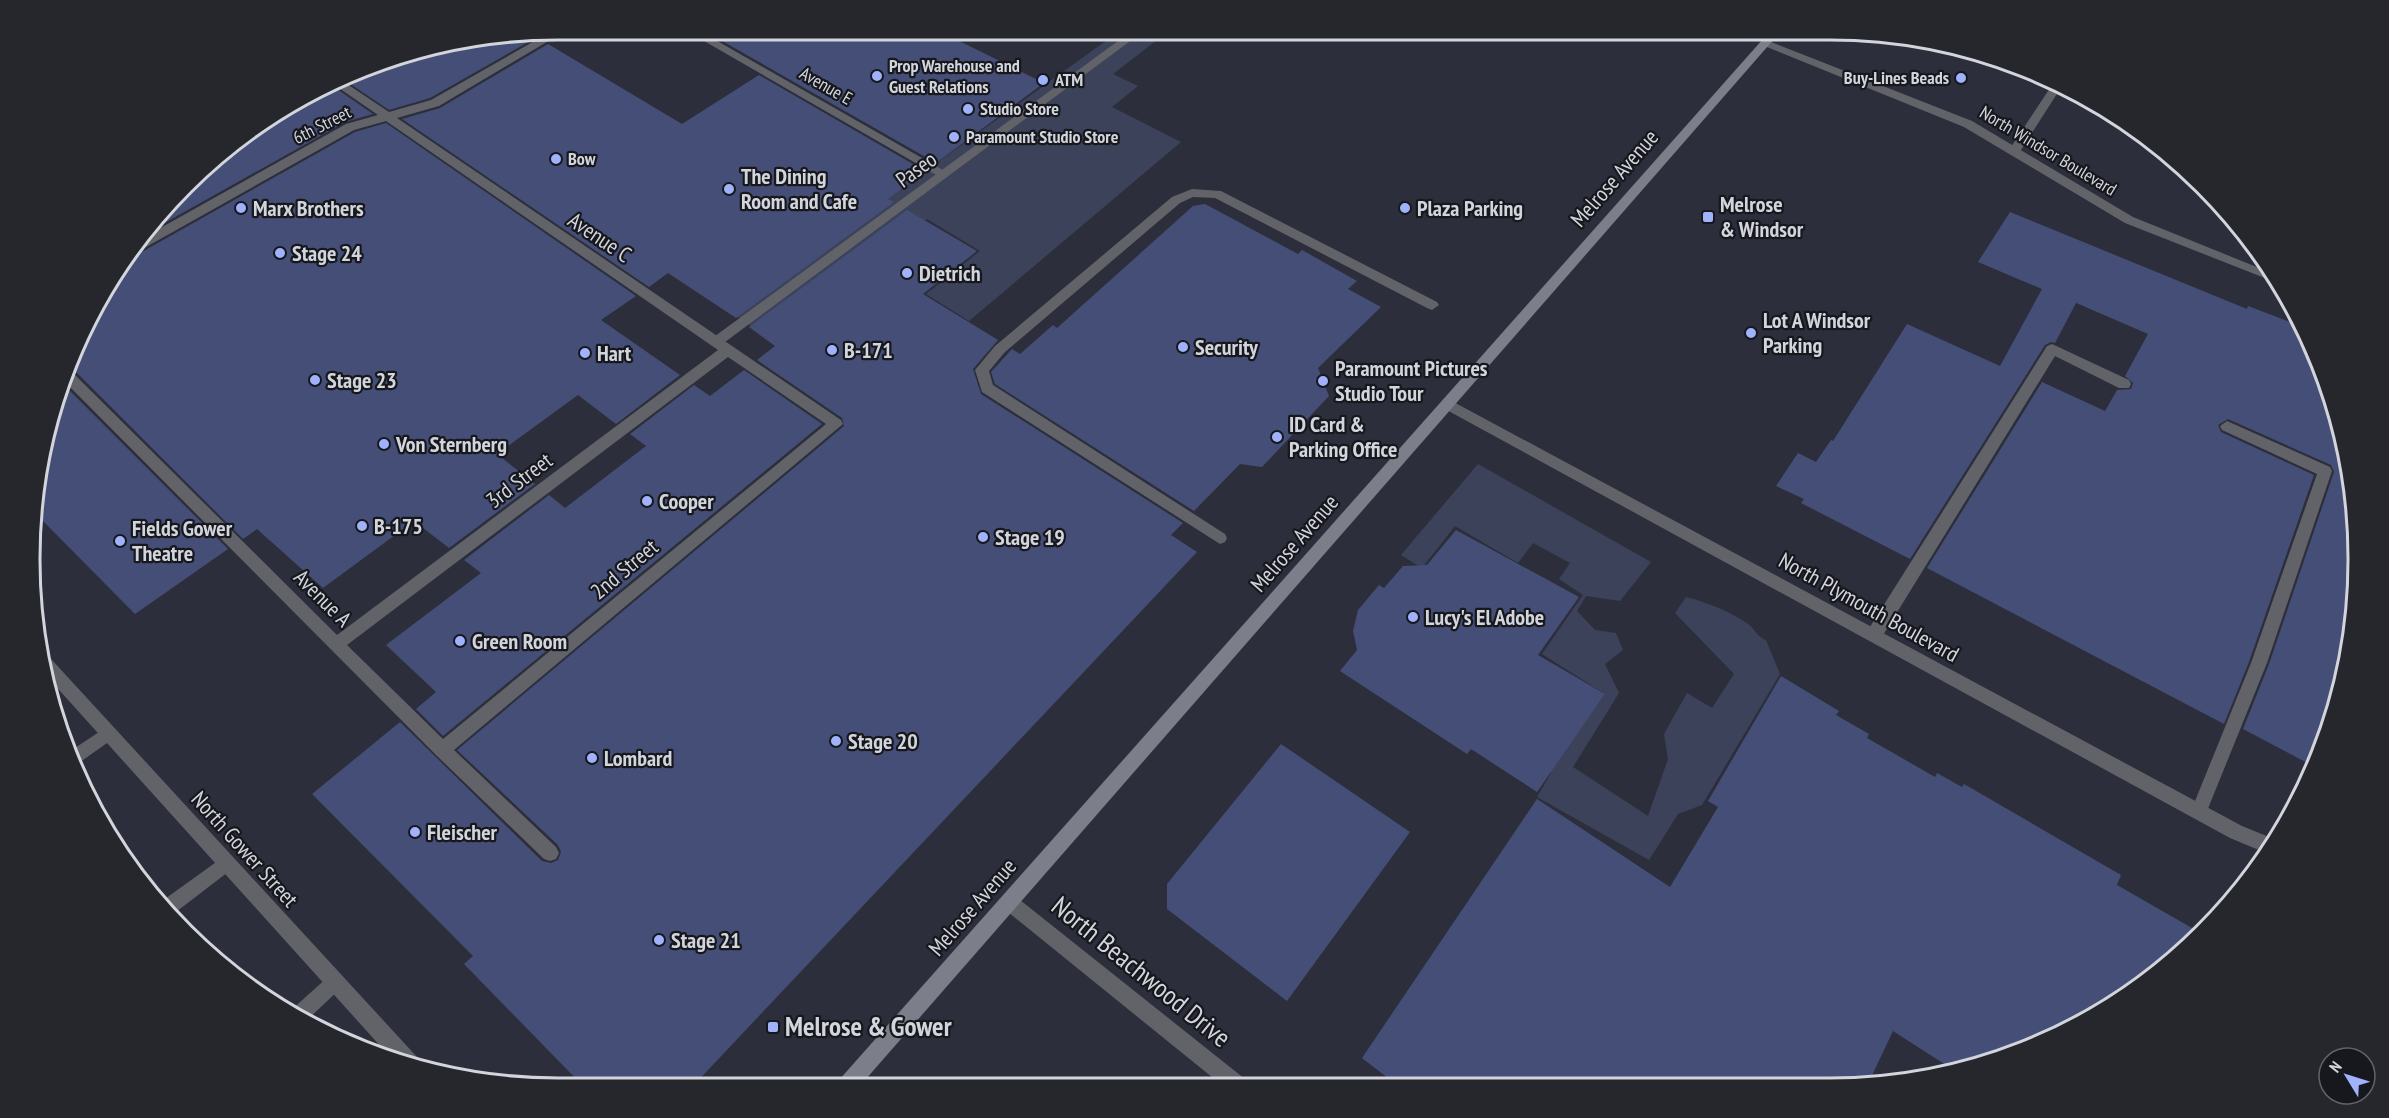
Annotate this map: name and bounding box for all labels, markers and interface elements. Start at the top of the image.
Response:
place label: Prop Warehouse and Guest Relations [889,54,1020,98]
street label: Avenue E [796,61,857,110]
place label: Buy-Lines Beads [1844,66,1949,89]
place label: ATM [1054,68,1083,91]
marker: Prop Warehouse and Guest Relations [870,69,884,83]
marker: Buy-Lines Beads [1954,71,1968,85]
marker: ATM [1036,73,1050,87]
place label: Studio Store [980,97,1059,120]
street label: 6th Street [289,100,355,149]
street label: North Windsor Boulevard [1976,101,2121,201]
marker: Studio Store [961,102,975,116]
street label: Melrose Avenue [1564,124,1664,232]
place label: Paramount Studio Store [966,125,1119,148]
marker: Paramount Studio Store [947,130,961,144]
street label: Paseo [890,145,942,193]
place label: Bow [568,147,596,170]
marker: Bow [549,152,563,166]
place label: The Dining Room and Cafe [741,162,857,215]
marker: The Dining Room and Cafe [722,182,736,196]
place label: Melrose & Windsor [1720,190,1804,243]
place label: Marx Brothers [253,194,364,222]
place label: Plaza Parking [1417,194,1523,222]
marker: Marx Brothers [234,201,248,215]
marker: Plaza Parking [1398,201,1412,215]
street label: Avenue C [563,206,637,268]
marker: Melrose & Windsor [1701,210,1715,224]
place label: Stage 24 [292,239,362,267]
marker: Stage 24 [273,246,287,260]
place label: Dietrich [919,259,981,287]
marker: Dietrich [900,266,914,280]
place label: Lot A Windsor Parking [1763,306,1871,359]
marker: Lot A Windsor Parking [1744,326,1758,340]
place label: Security [1195,333,1259,361]
place label: B-171 [844,336,893,364]
place label: Hart [597,339,632,367]
marker: Security [1176,340,1190,354]
marker: B-171 [825,343,839,357]
marker: Hart [578,346,592,360]
place label: Paramount Pictures Studio Tour [1335,354,1488,407]
place label: Stage 23 [327,366,397,394]
marker: Stage 23 [308,373,322,387]
marker: Paramount Pictures Studio Tour [1316,374,1330,388]
place label: ID Card & Parking Office [1289,410,1397,463]
place label: Von Sternberg [395,430,507,458]
marker: ID Card & Parking Office [1270,430,1284,444]
marker: Von Sternberg [377,437,391,451]
street label: 3rd Street [480,446,558,514]
place label: Cooper [659,487,714,515]
street label: Melrose Avenue [1244,489,1344,597]
marker: Cooper [640,494,654,508]
place label: B-175 [374,512,423,540]
place label: Fields Gower Theatre [132,514,233,567]
marker: B-175 [355,519,369,533]
place label: Stage 19 [995,523,1065,551]
marker: Stage 19 [976,530,990,544]
street label: 2nd Street [585,533,663,605]
marker: Fields Gower Theatre [113,534,127,548]
street label: North Plymouth Boulevard [1774,546,1964,668]
street label: Avenue A [288,563,358,633]
place label: Lucy's El Adobe [1425,603,1544,631]
marker: Lucy's El Adobe [1406,610,1420,624]
place label: Green Room [472,627,567,655]
marker: Green Room [453,634,467,648]
place label: Stage 20 [848,727,918,755]
marker: Stage 20 [829,734,843,748]
place label: Lombard [604,744,672,772]
marker: Lombard [585,751,599,765]
street label: North Gower Street [186,785,304,913]
place label: Fleischer [427,818,498,846]
marker: Fleischer [408,825,422,839]
street label: Melrose Avenue [922,853,1022,961]
street label: North Beachwood Drive [1045,888,1238,1054]
place label: Stage 21 [671,926,741,954]
marker: Stage 21 [652,933,666,947]
place label: Melrose & Gower [785,1009,952,1043]
marker: Melrose & Gower [766,1020,780,1034]
north arrow [2317,1046,2377,1106]
text: N [2325,1057,2346,1076]

